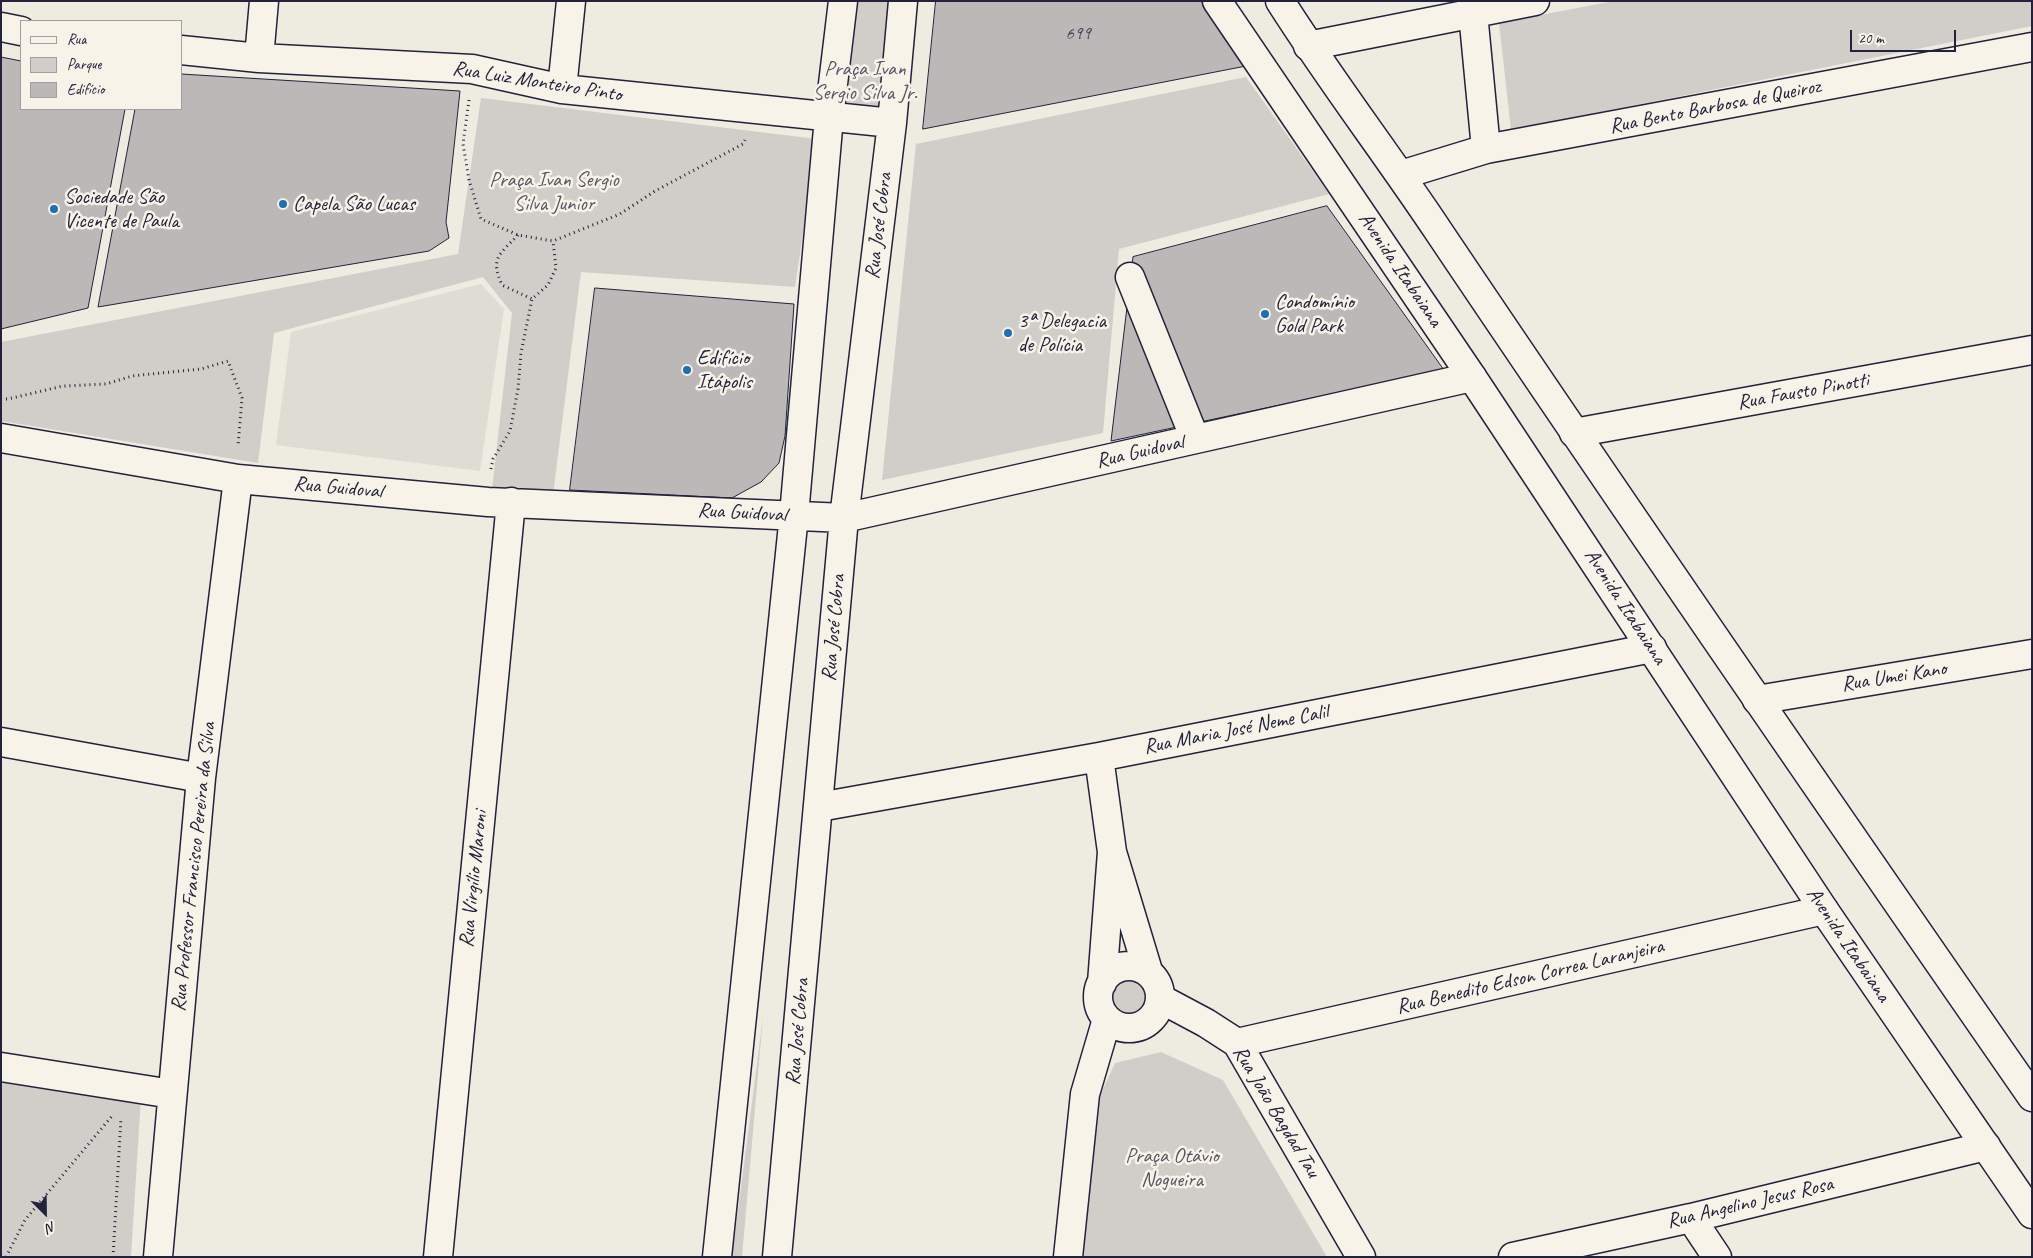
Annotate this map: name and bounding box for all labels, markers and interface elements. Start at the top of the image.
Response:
legend [20,20,182,110]
scale bar [1853,20,1959,52]
house number: 699 [1065,23,1091,45]
text: 20 m [1858,29,1884,48]
text: Rua [67,30,86,49]
text: Parque [67,55,101,74]
street label: Rua Luiz Monteiro Pinto [451,56,623,108]
park label: Praça Ivan Sergio Silva Jr. [813,56,917,106]
street label: Rua Bento Barbosa de Queiroz [1607,74,1823,140]
text: Edifício [67,80,104,99]
park label: Praça Ivan Sergio Silva Junior [489,167,619,217]
street label: Rua José Cobra [860,171,898,281]
place label: Sociedade São Vicente de Paula [64,184,179,234]
place label: Capela São Lucas [293,191,415,217]
marker: Capela São Lucas [277,198,289,210]
marker: Sociedade São Vicente de Paula [48,203,60,215]
street label: Avenida Itabaiana [1352,208,1448,332]
place label: Condomínio Gold Park [1275,289,1354,339]
place label: 3ª Delegacia de Polícia [1018,308,1106,358]
marker: Condomínio Gold Park [1259,308,1271,320]
marker: 3ª Delegacia de Polícia [1002,327,1014,339]
place label: Edifício Itápolis [697,345,752,395]
marker: Edifício Itápolis [681,364,693,376]
street label: Rua Fausto Pinotti [1735,368,1871,416]
street label: Rua Guidoval [1094,430,1186,474]
street label: Rua Guidoval [292,472,384,504]
street label: Rua Guidoval [697,498,787,528]
street label: Avenida Itabaiana [1578,544,1672,670]
street label: Rua José Cobra [817,574,851,682]
street label: Rua Umei Kano [1840,656,1948,698]
street label: Rua Maria José Neme Calil [1142,700,1330,760]
street label: Rua Professor Francisco Pereira da Silva [166,721,222,1013]
street label: Rua Virgílio Maroni [454,809,494,949]
street label: Avenida Itabaiana [1800,883,1896,1007]
street label: Rua Benedito Edson Correa Laranjeira [1394,934,1666,1020]
street label: Rua José Cobra [781,978,815,1086]
street label: Rua João Bagdad Tau [1227,1041,1325,1183]
park label: Praça Otávio Nogueira [1125,1143,1219,1193]
street label: Rua Angelino Jesus Rosa [1665,1172,1835,1234]
north arrow [20,1188,70,1238]
text: N [44,1218,58,1237]

